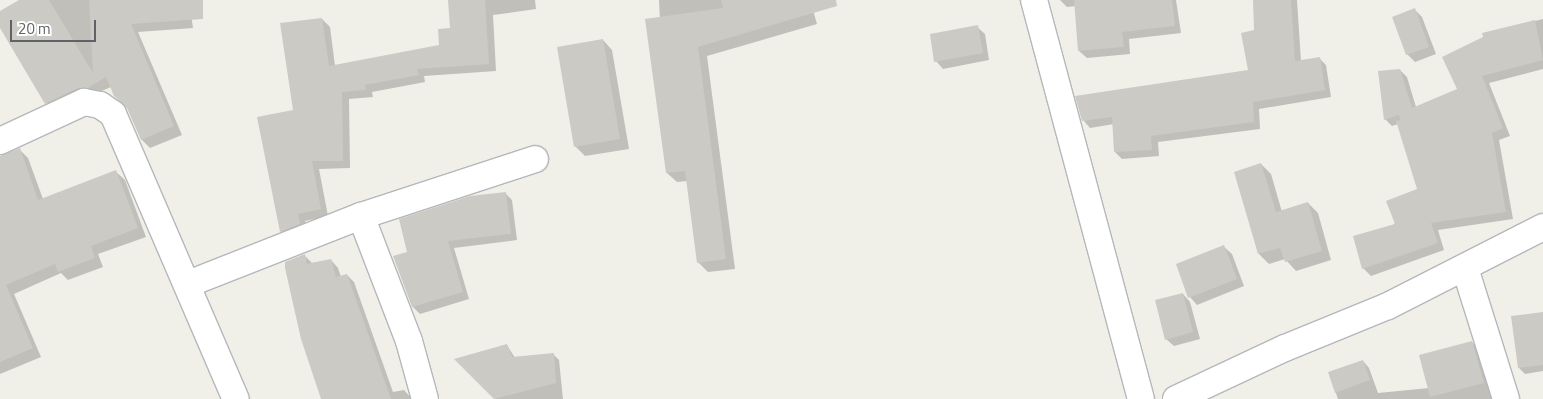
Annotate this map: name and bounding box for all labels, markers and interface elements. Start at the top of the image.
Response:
scale bar [12,10,99,42]
text: 20 m [18,17,51,40]

